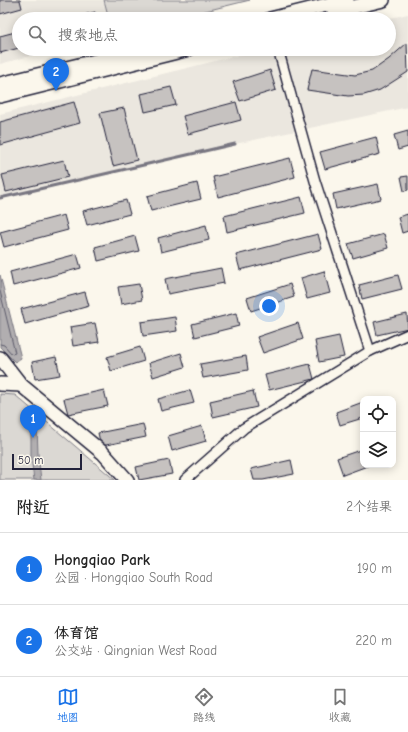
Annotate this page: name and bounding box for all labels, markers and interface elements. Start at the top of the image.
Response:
search box [12,12,396,56]
icon: search [26,23,48,45]
text: 搜索地点 [58,26,118,44]
pin: 2 [43,58,69,91]
your location [259,296,279,316]
map controls [360,396,396,468]
button: locate [360,396,396,432]
pin: 1 [20,405,46,438]
button: layers [360,432,396,468]
scale bar [12,452,82,471]
text: 50 m [18,454,43,467]
text: 附近 [16,498,50,517]
text: 2个结果 [346,499,392,514]
text: Hongqiao Park [54,551,150,569]
text: 1 [26,561,32,576]
text: 190 m [357,561,392,576]
text: 公园 · Hongqiao South Road [54,570,213,585]
text: 体育馆 [54,624,99,642]
text: 2 [26,633,32,648]
text: 220 m [355,633,392,648]
text: 公交站 · Qingnian West Road [54,643,217,658]
tab: 地图 [57,686,79,724]
tab: 路线 [193,686,215,724]
tab: 收藏 [329,686,351,724]

